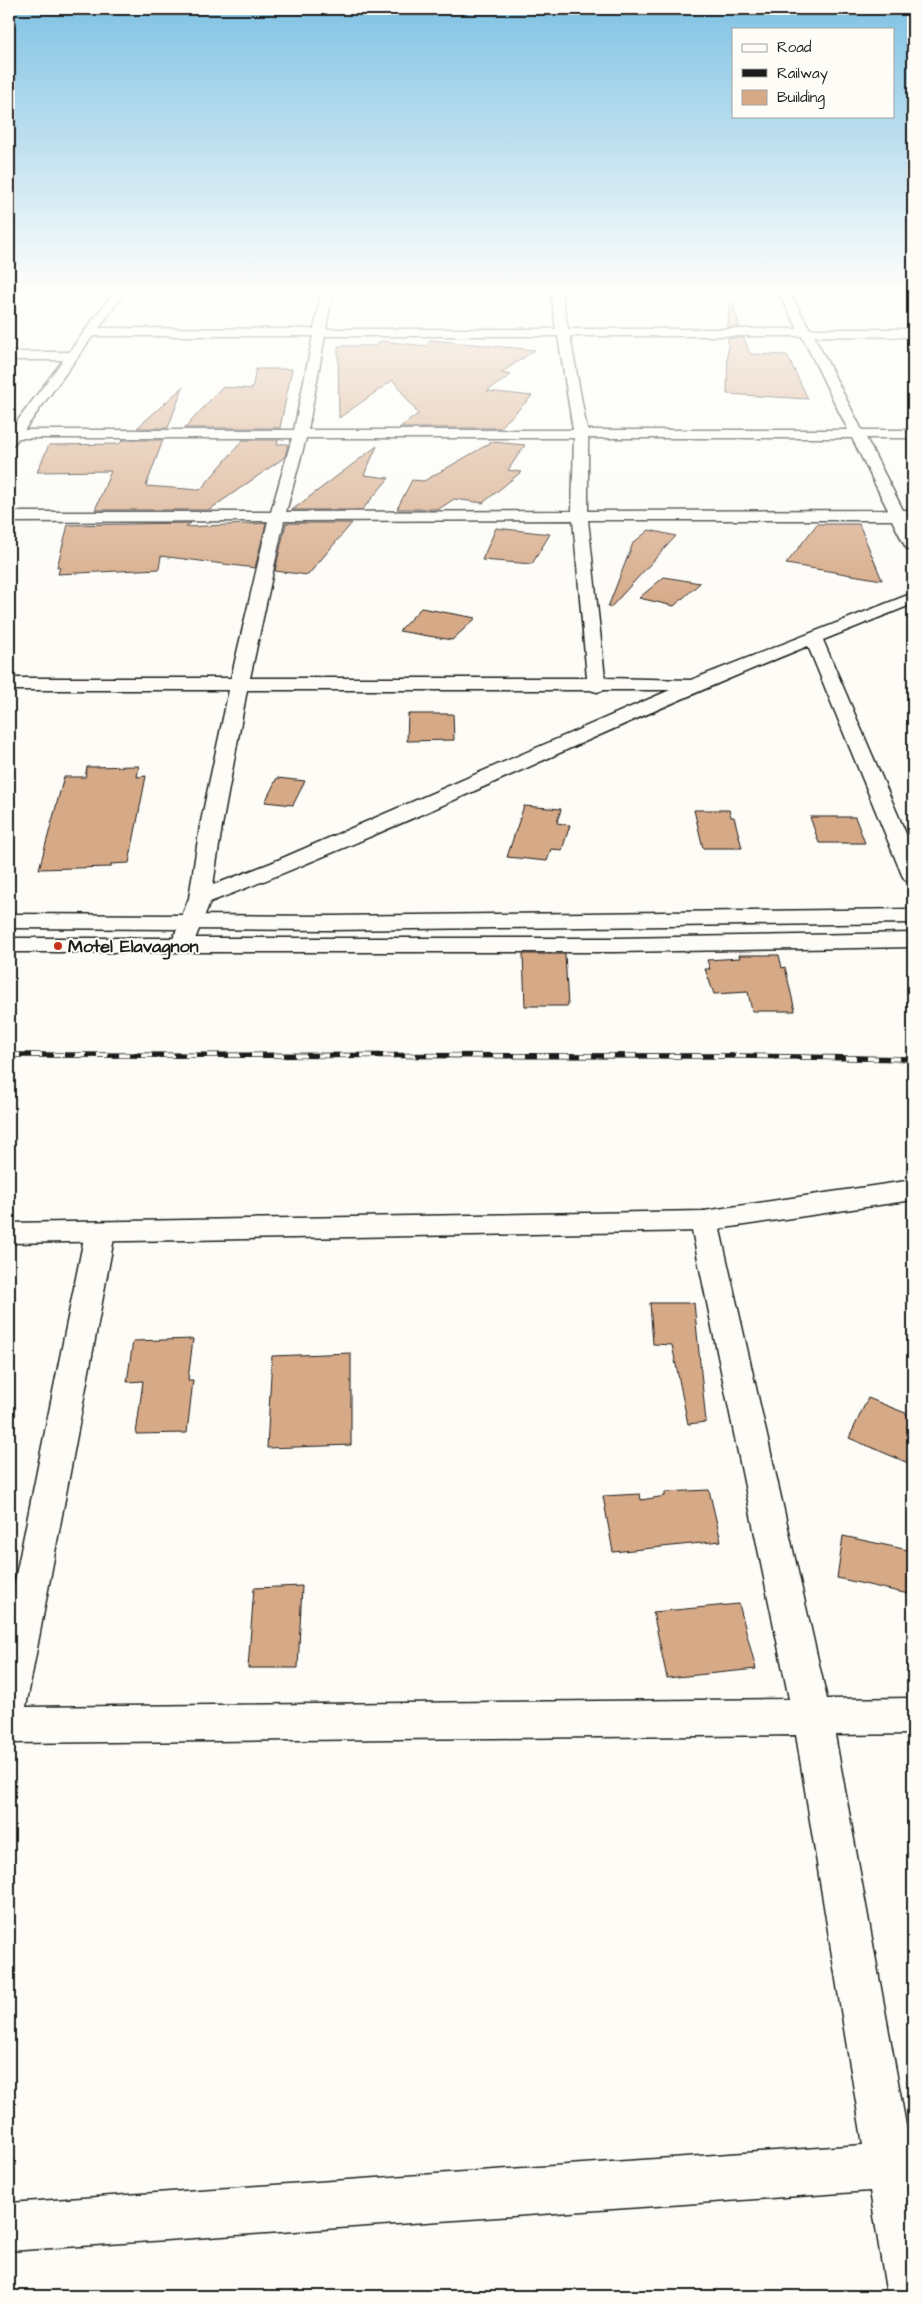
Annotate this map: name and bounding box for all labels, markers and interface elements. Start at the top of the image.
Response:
legend [732,28,894,118]
text: Road [777,37,812,58]
text: Railway [777,63,828,85]
text: Building [777,87,825,109]
place label: Motel Elavagnon [68,934,199,960]
marker: Motel Elavagnon [52,940,64,952]

